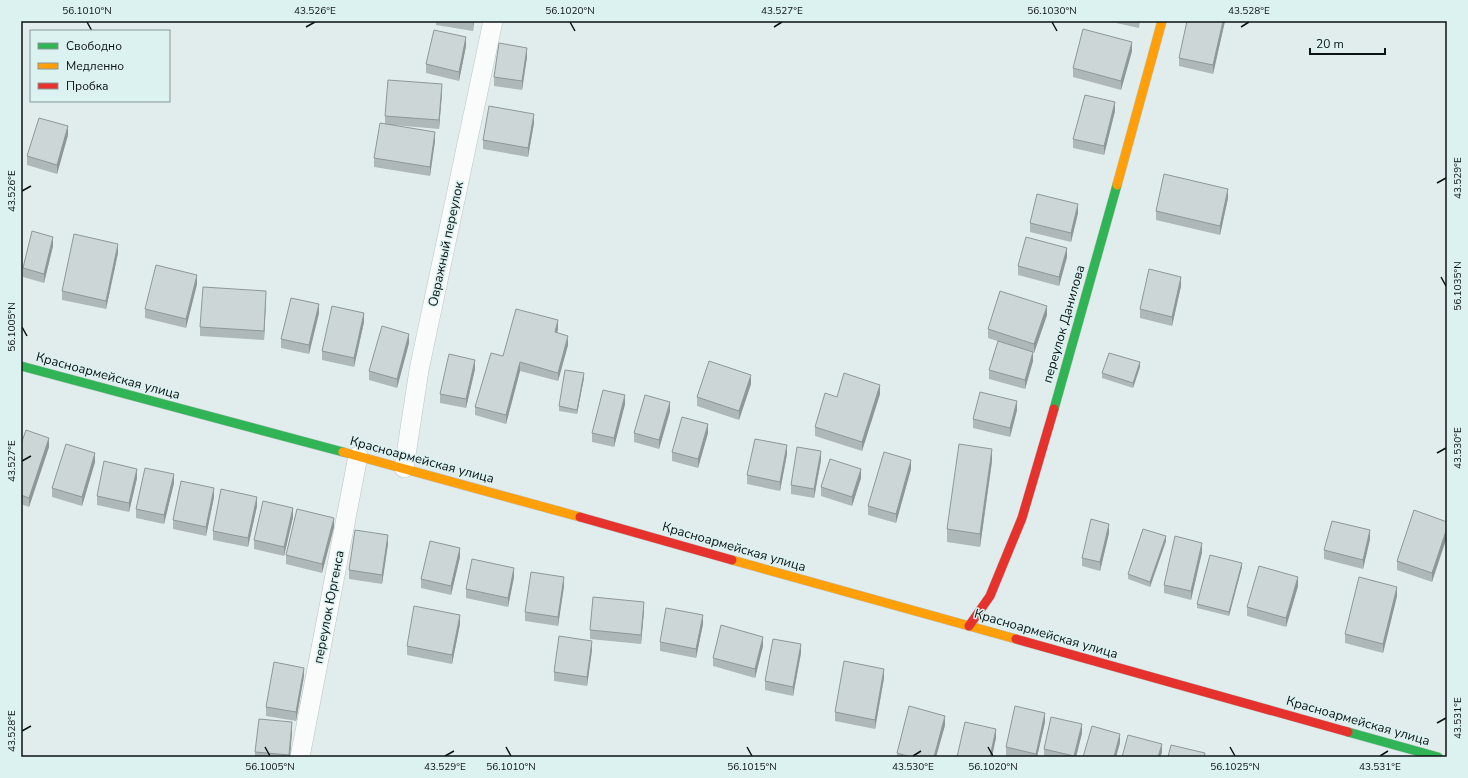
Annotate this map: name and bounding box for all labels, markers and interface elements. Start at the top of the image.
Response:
text: 56.1010°N [62,4,112,18]
text: 43.526°E [294,4,336,18]
text: 56.1020°N [545,4,595,18]
text: 43.527°E [761,4,803,18]
text: 56.1030°N [1027,4,1077,18]
text: 43.528°E [1228,4,1270,18]
legend [30,30,170,102]
scale bar [1310,30,1385,56]
text: 20 m [1316,36,1344,52]
text: Свободно [66,38,122,54]
text: Медленно [66,58,124,74]
text: Пробка [66,78,109,94]
text: 43.529°E [1451,157,1465,199]
text: 43.526°E [5,170,19,212]
street label: Овражный переулок [424,180,468,308]
text: 56.1035°N [1451,261,1465,311]
street label: переулок Данилова [1039,263,1089,385]
text: 56.1005°N [5,302,19,352]
street label: Красноармейская улица [34,348,182,404]
text: 43.530°E [1451,427,1465,469]
street label: Красноармейская улица [348,432,496,488]
text: 43.527°E [5,440,19,482]
street label: Красноармейская улица [660,518,808,576]
street label: переулок Юргенса [309,549,349,665]
street label: Красноармейская улица [972,605,1120,663]
street label: Красноармейская улица [1284,692,1432,750]
text: 43.531°E [1451,697,1465,739]
text: 43.528°E [5,710,19,752]
text: 56.1005°N [245,760,295,774]
text: 43.529°E [424,760,466,774]
text: 56.1010°N [486,760,536,774]
text: 56.1015°N [727,760,777,774]
text: 43.530°E [892,760,934,774]
text: 56.1020°N [968,760,1018,774]
text: 56.1025°N [1210,760,1260,774]
text: 43.531°E [1359,760,1401,774]

